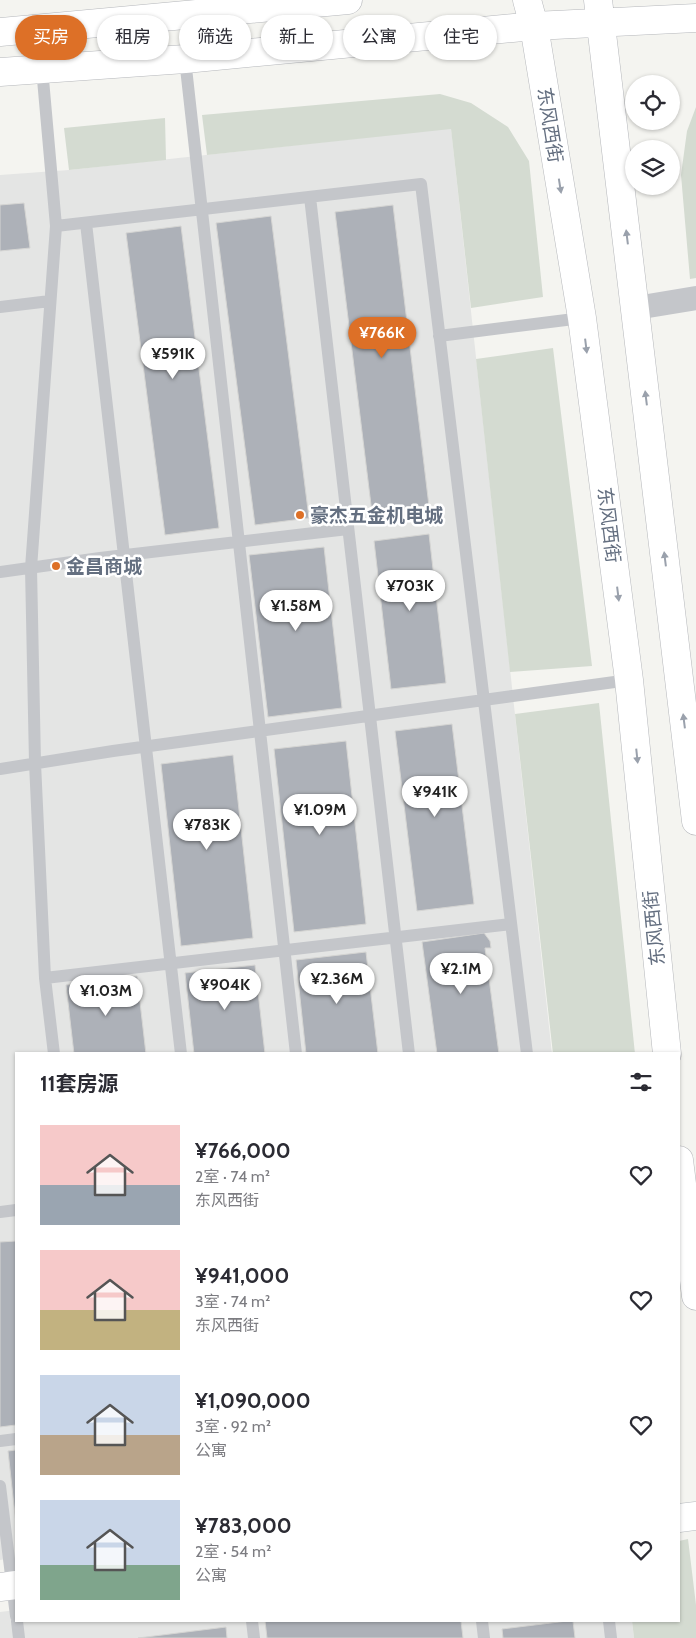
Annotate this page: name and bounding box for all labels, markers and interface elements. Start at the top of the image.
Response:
chip: 买房 [15,15,87,60]
chip: 租房 [97,15,169,60]
chip: 筛选 [179,15,251,60]
chip: 新上 [261,15,333,60]
chip: 公寓 [343,15,415,60]
chip: 住宅 [425,15,497,60]
map controls [625,75,680,195]
button: locate [625,75,680,130]
street label: 东风西街 [533,86,567,164]
button: layers [625,140,680,195]
one-way arrow [557,178,565,194]
one-way arrow [623,228,631,244]
pin: ¥766K [347,316,417,359]
text: ¥766K [359,323,405,342]
pin: ¥591K [138,338,208,380]
one-way arrow [582,339,590,355]
text: ¥591K [151,344,195,363]
one-way arrow [642,390,650,406]
street label: 东风西街 [593,486,625,564]
place label: 豪杰五金机电城 [310,504,443,527]
marker: 豪杰五金机电城 [294,509,306,521]
one-way arrow [661,551,669,567]
place label: 金昌商城 [66,555,142,578]
marker: 金昌商城 [50,560,62,572]
pin: ¥703K [375,570,445,612]
text: ¥703K [386,576,434,595]
one-way arrow [614,587,622,603]
pin: ¥1.58M [255,590,337,632]
text: ¥1.58M [271,596,321,615]
one-way arrow [680,713,688,729]
one-way arrow [633,748,641,764]
pin: ¥941K [400,776,470,818]
text: ¥941K [413,782,457,801]
pin: ¥1.09M [279,794,361,836]
text: ¥1.09M [294,800,346,819]
pin: ¥783K [172,808,242,851]
text: ¥783K [184,815,230,834]
street label: 东风西街 [639,889,669,967]
pin: ¥2.1M [426,952,496,995]
text: ¥2.1M [441,959,481,978]
pin: ¥2.36M [296,962,378,1005]
pin: ¥904K [190,968,260,1011]
text: ¥2.36M [311,969,363,988]
pin: ¥1.03M [65,974,147,1017]
text: ¥904K [200,975,250,994]
text: ¥1.03M [80,981,132,1000]
icon: filters [627,1068,655,1096]
text: 11套房源 [40,1071,119,1096]
text: ¥766,000 [195,1138,291,1163]
icon: home [80,1145,140,1205]
icon: heart [627,1161,655,1189]
text: 2室 · 74 m² [195,1167,270,1186]
text: 东风西街 [195,1191,259,1210]
text: ¥941,000 [195,1263,289,1288]
icon: home [80,1270,140,1330]
icon: heart [627,1286,655,1314]
text: 3室 · 74 m² [195,1292,270,1311]
text: 东风西街 [195,1316,259,1335]
text: ¥1,090,000 [195,1388,311,1413]
icon: home [80,1395,140,1455]
icon: heart [627,1411,655,1439]
text: 3室 · 92 m² [195,1417,271,1436]
text: 公寓 [195,1441,227,1460]
text: ¥783,000 [195,1513,292,1538]
icon: home [80,1520,140,1580]
icon: heart [627,1536,655,1564]
text: 2室 · 54 m² [195,1542,271,1561]
text: 公寓 [195,1566,227,1585]

